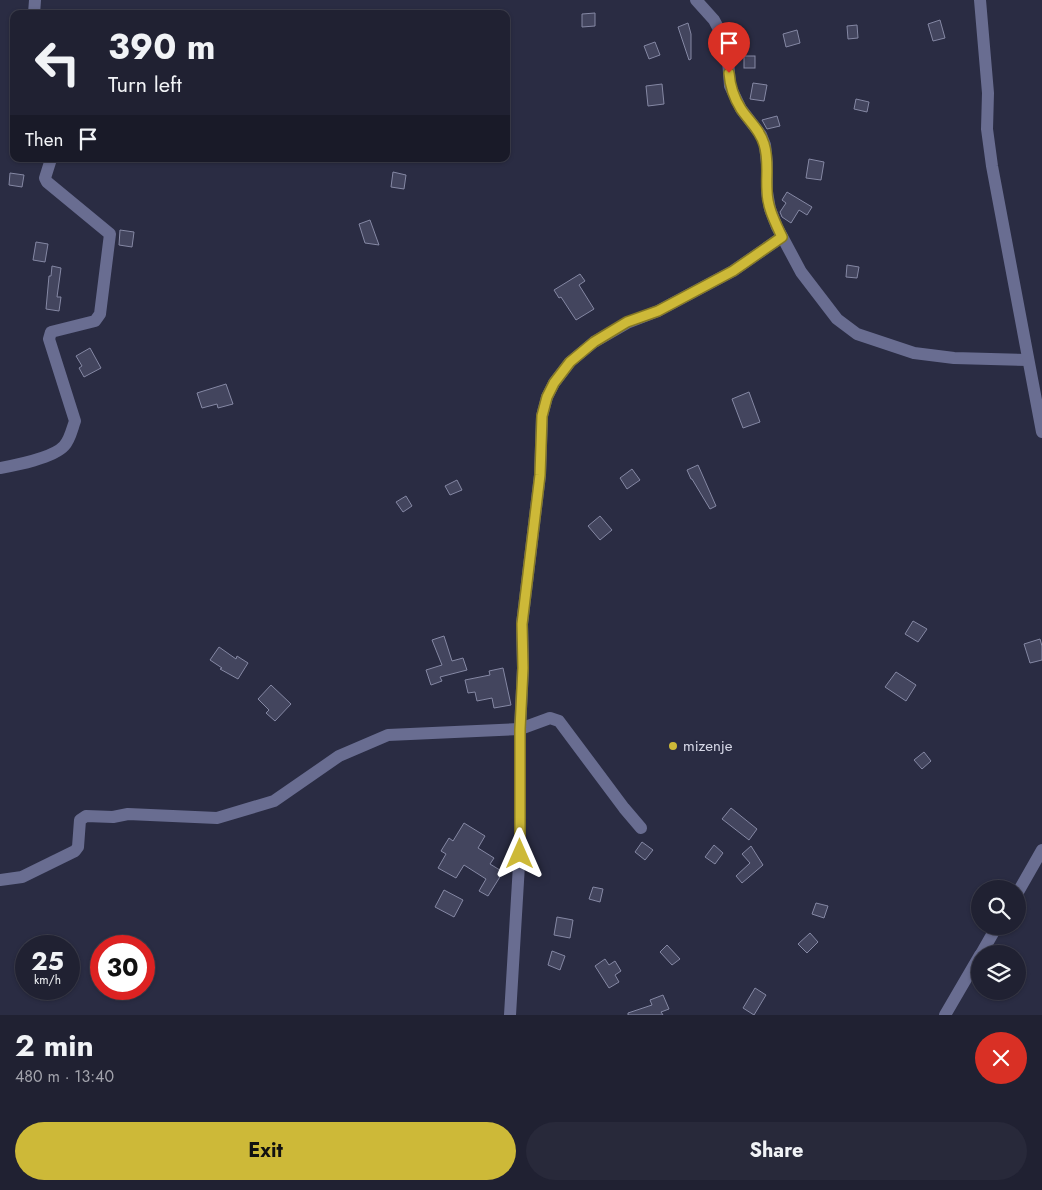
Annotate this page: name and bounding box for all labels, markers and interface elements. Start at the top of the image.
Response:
text: 390 m [108,22,216,72]
pin [708,22,750,73]
icon: arrive [715,29,743,57]
icon: left [25,30,90,95]
text: Turn left [108,68,182,100]
icon: arrive [74,125,102,153]
text: Then [25,126,64,153]
place label: mizenje [683,735,733,757]
marker: mizenje [667,740,679,752]
position arrow [493,827,545,879]
map controls [971,880,1026,1000]
button: search [971,880,1026,935]
speed limit sign: 30 [90,935,155,1000]
text: 25 [31,943,64,979]
button: layers [971,945,1026,1000]
text: km/h [34,971,61,989]
text: 2 min [15,1024,94,1067]
button: close [975,1032,1027,1084]
text: 480 m · 13:40 [15,1065,114,1088]
button: Exit [15,1122,516,1180]
button: Share [526,1122,1027,1180]

